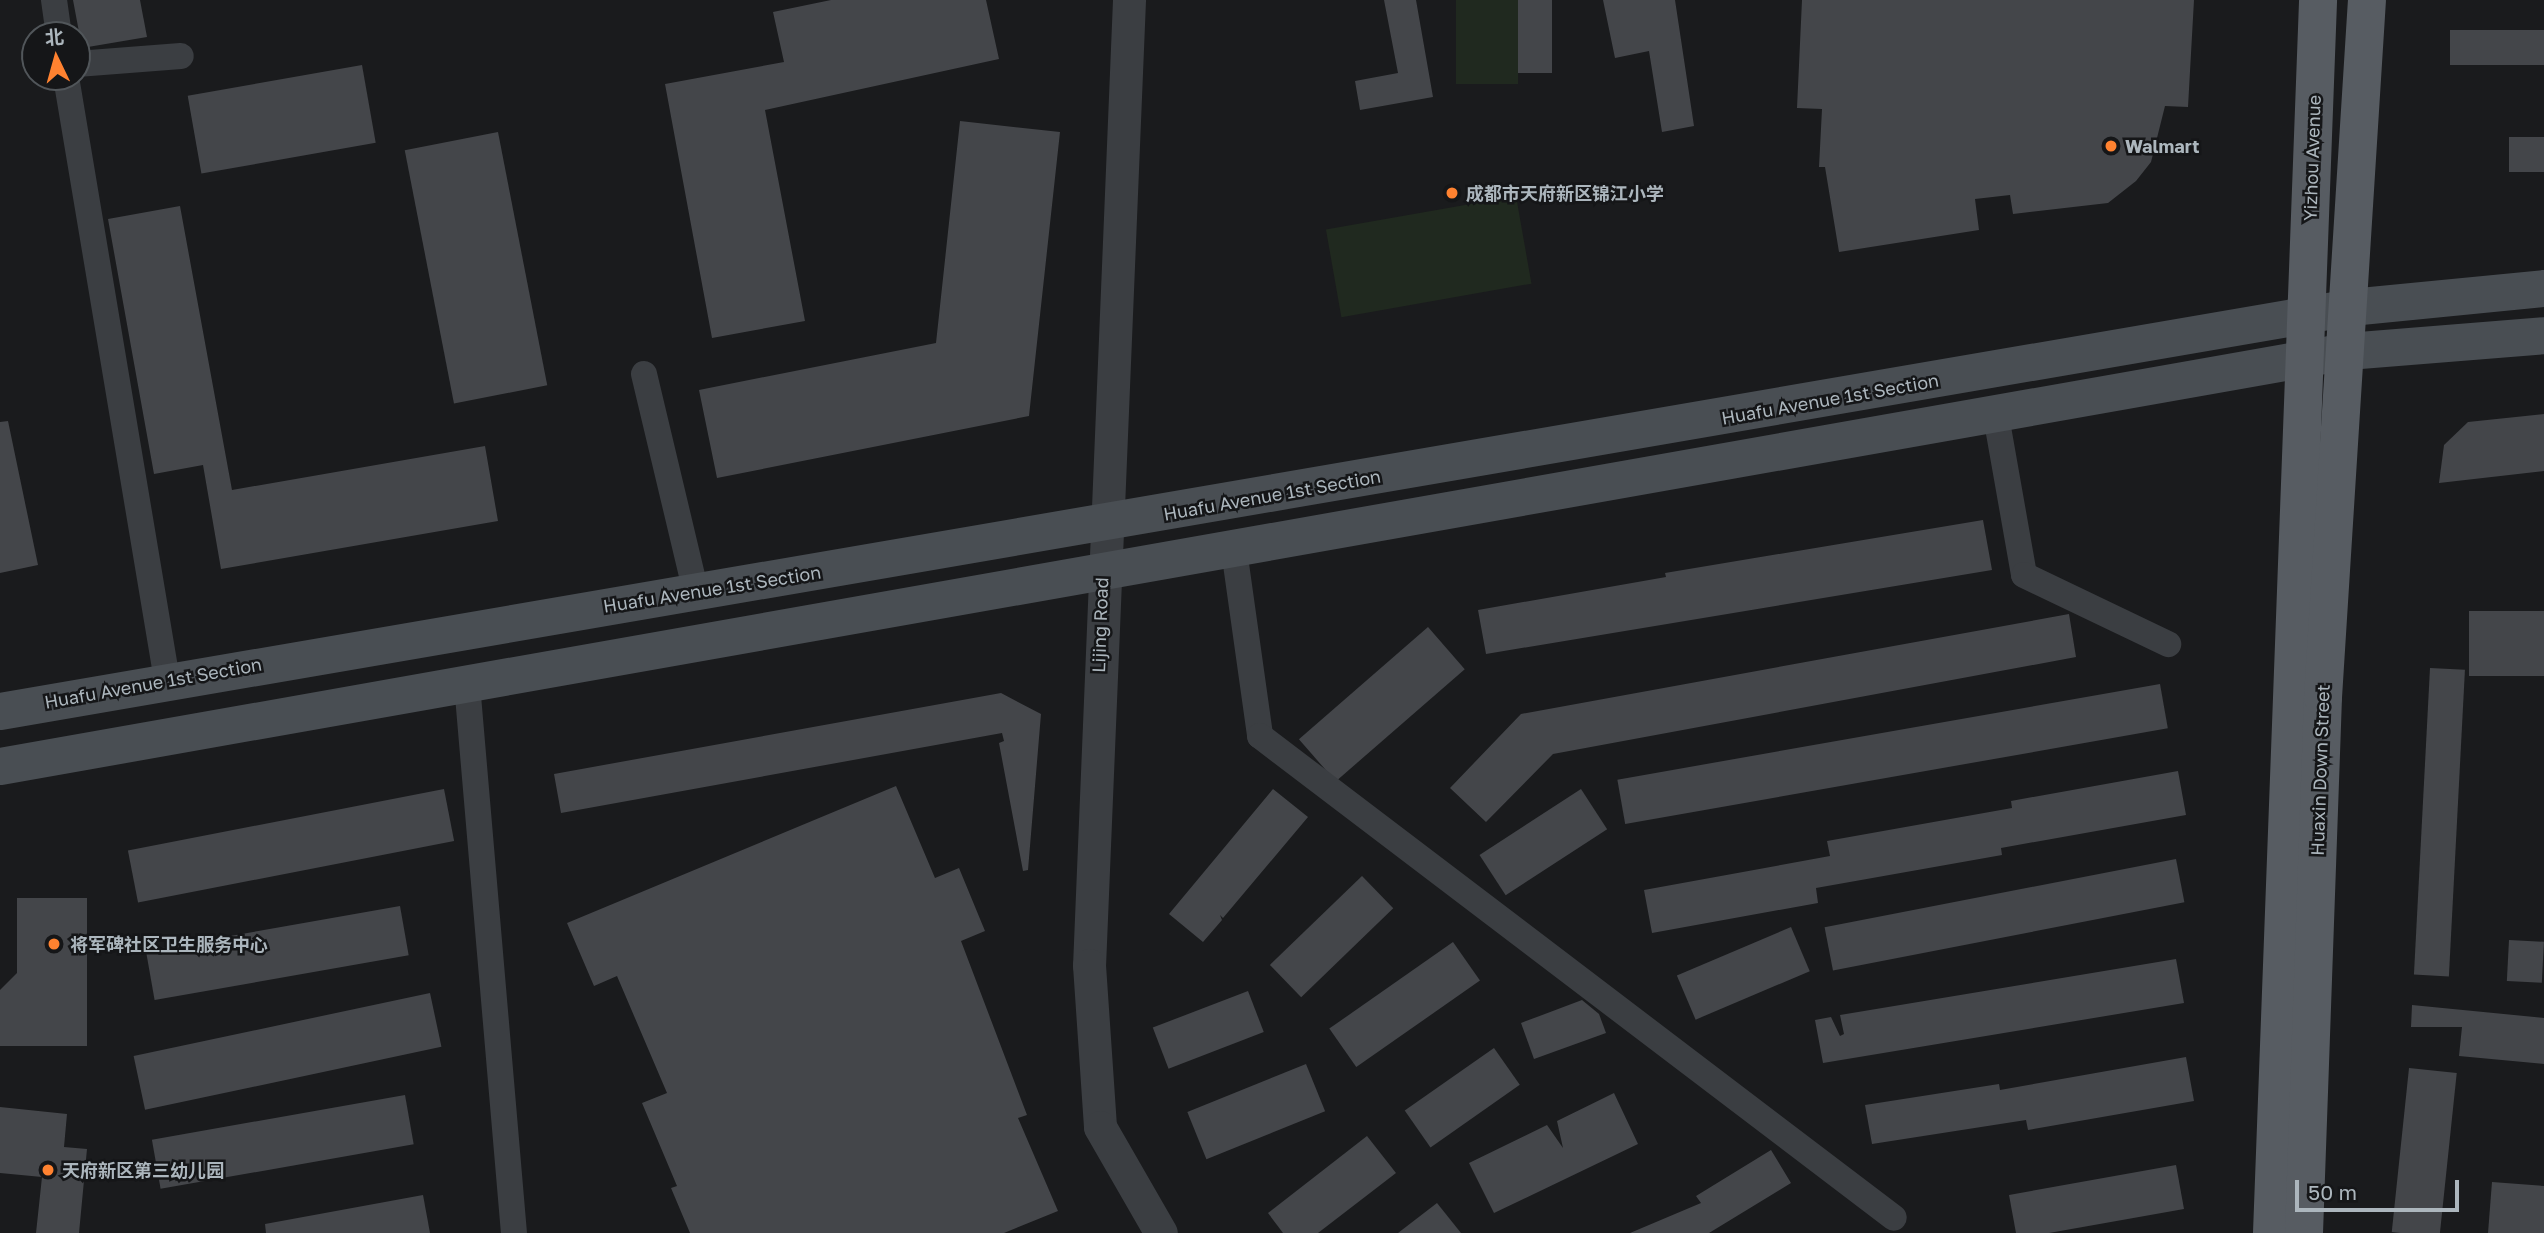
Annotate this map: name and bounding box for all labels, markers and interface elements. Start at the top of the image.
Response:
north arrow [21,21,91,91]
text: 北 [44,24,65,49]
street label: Yizhou Avenue [2299,94,2325,222]
place label: Walmart [2125,135,2199,157]
marker: Walmart [2103,138,2119,154]
place label: 成都市天府新区锦江小学 [1466,182,1664,204]
marker: 成都市天府新区锦江小学 [1444,185,1460,201]
street label: Huafu Avenue 1st Section [1720,369,1940,429]
street label: Huafu Avenue 1st Section [1162,465,1382,525]
street label: Huafu Avenue 1st Section [601,561,823,617]
street label: Lijing Road [1088,577,1112,673]
street label: Huafu Avenue 1st Section [43,653,263,713]
street label: Huaxin Down Street [2306,684,2334,856]
place label: 将军碑社区卫生服务中心 [70,933,268,955]
marker: 将军碑社区卫生服务中心 [44,934,64,954]
place label: 天府新区第三幼儿园 [62,1159,224,1181]
marker: 天府新区第三幼儿园 [40,1162,56,1178]
scale bar [2299,1166,2464,1210]
text: 50 m [2308,1179,2357,1205]

